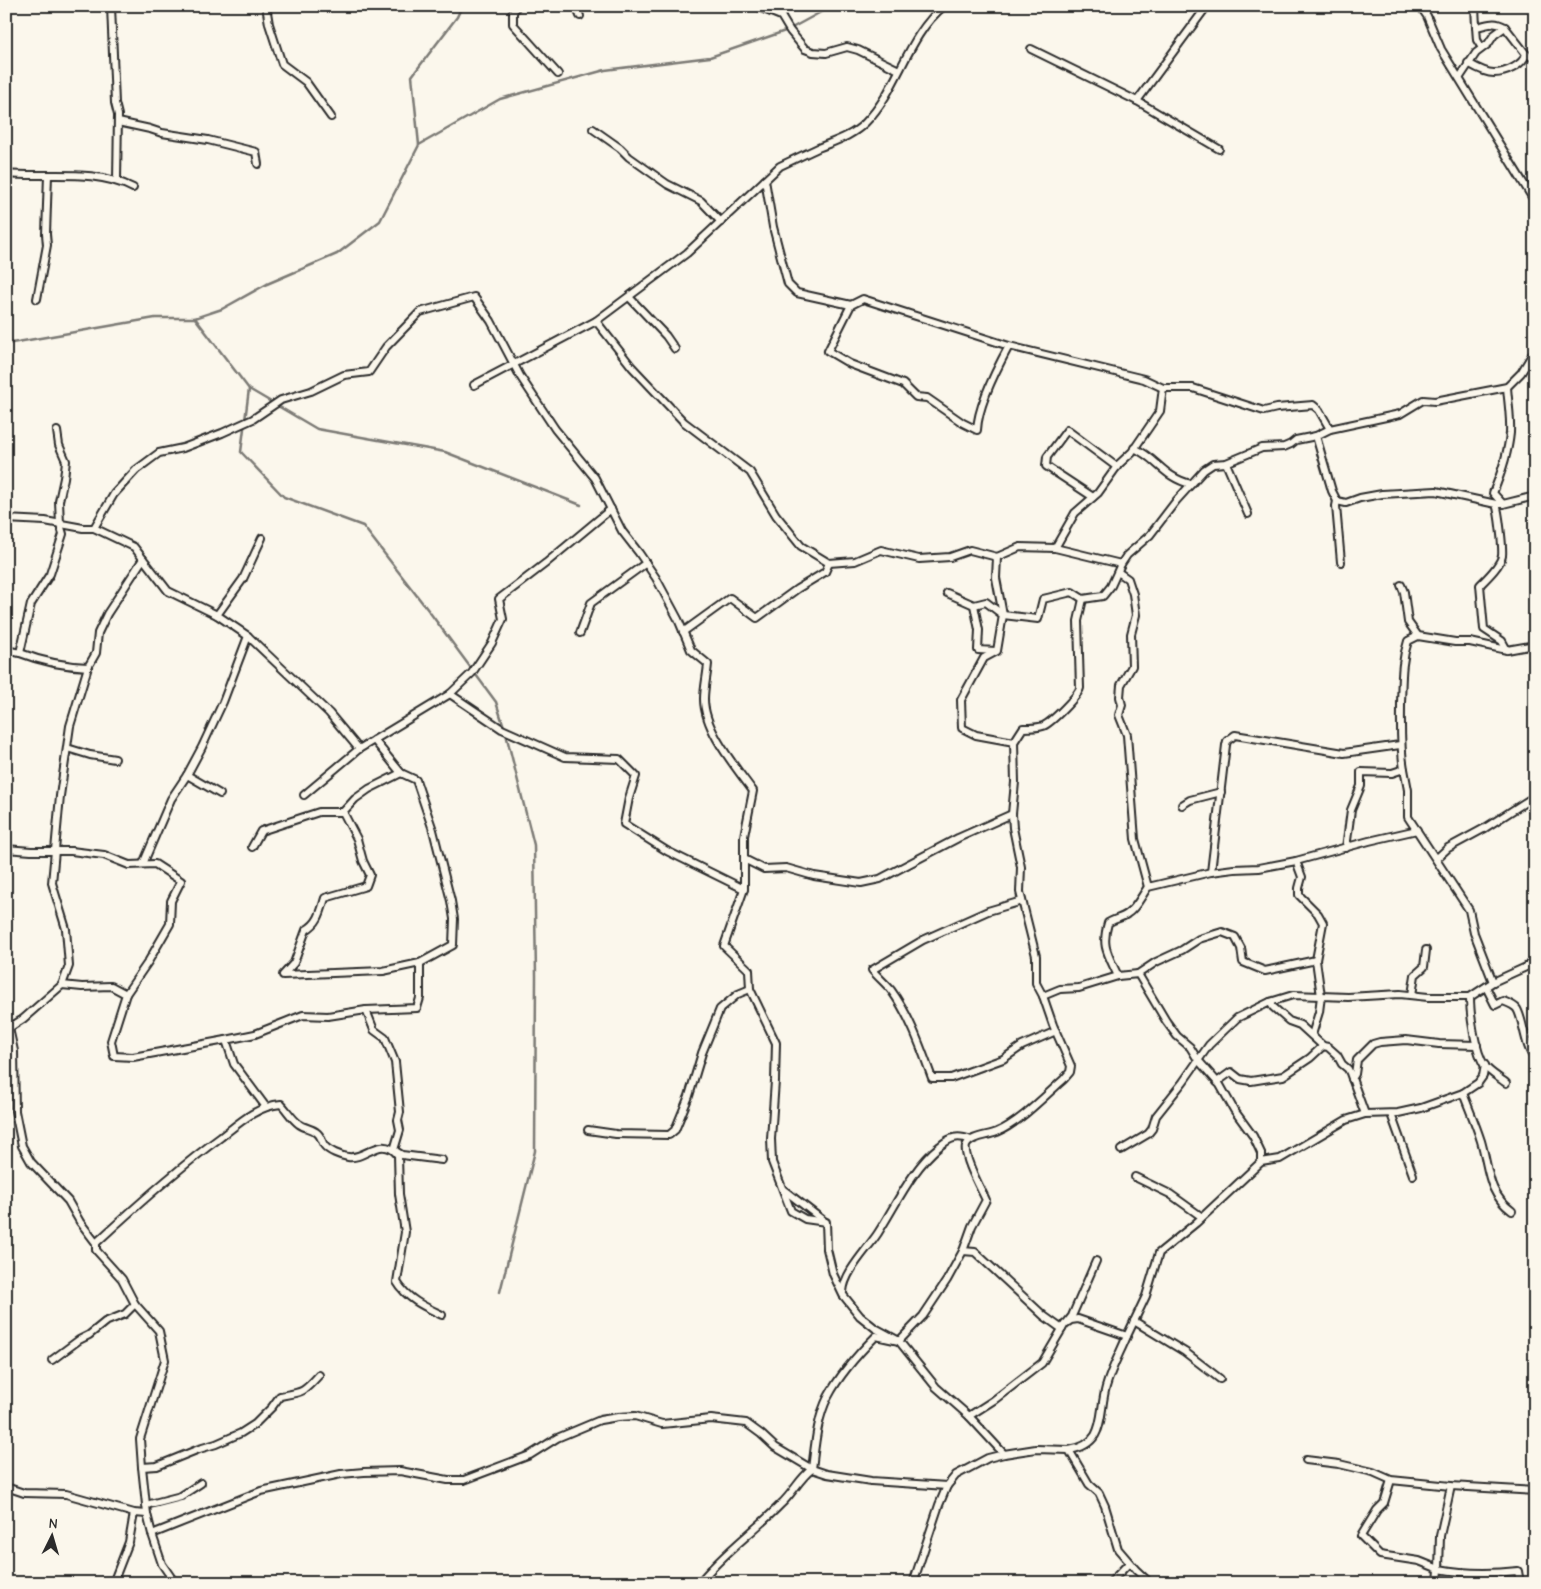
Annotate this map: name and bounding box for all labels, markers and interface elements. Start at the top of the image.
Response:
north arrow [28,1512,78,1562]
text: N [48,1515,58,1532]

